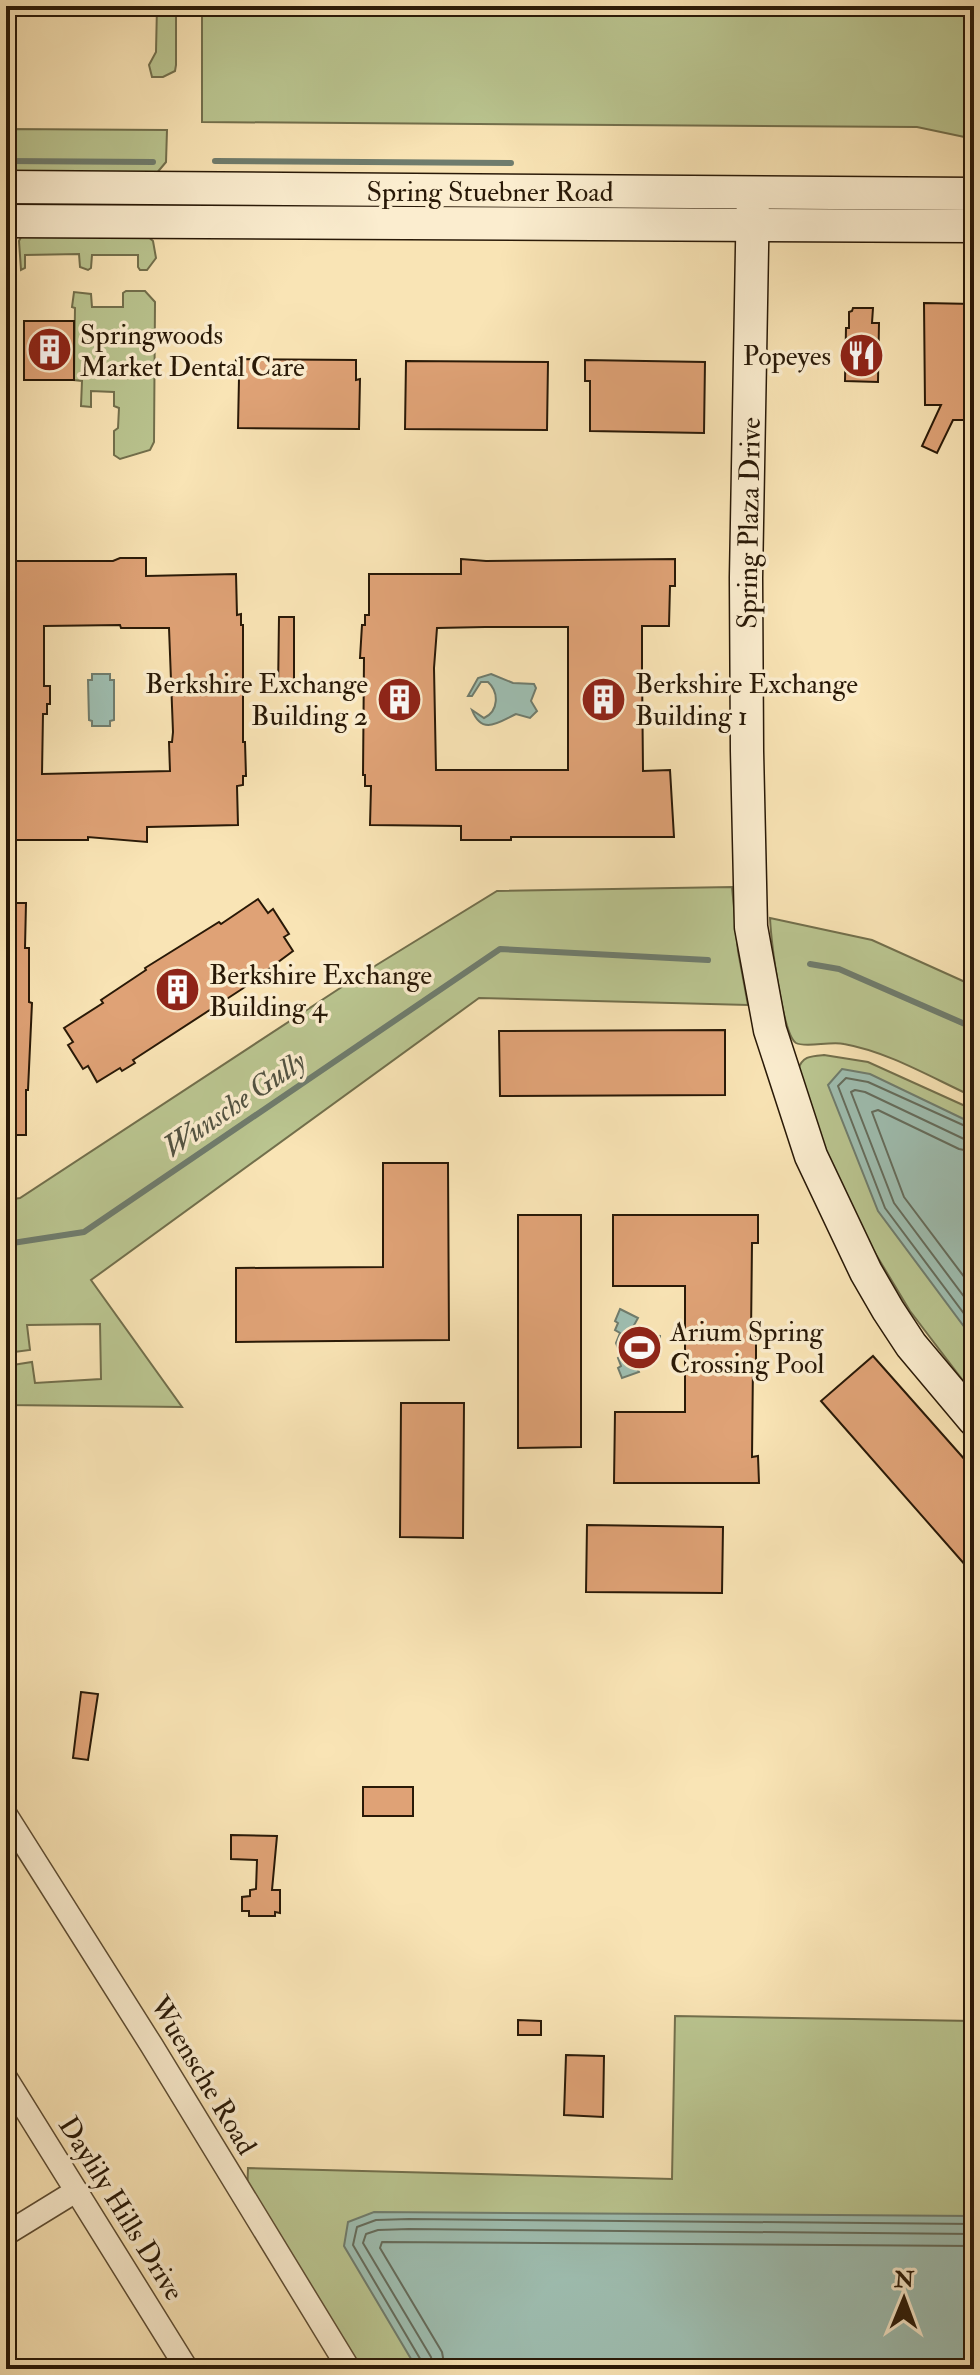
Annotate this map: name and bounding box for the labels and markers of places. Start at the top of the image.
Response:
place label: Springwoods Market Dental Care [80,318,305,385]
building icon: Springwoods Market Dental Care [25,326,73,374]
restaurant icon: Popeyes [838,331,886,379]
place label: Popeyes [743,339,831,374]
place label: Berkshire Exchange Building 2 [145,667,368,734]
place label: Berkshire Exchange Building 1 [635,667,858,734]
building icon: Berkshire Exchange Building 2 [375,675,423,723]
building icon: Berkshire Exchange Building 1 [580,675,628,723]
place label: Berkshire Exchange Building 4 [209,958,432,1025]
building icon: Berkshire Exchange Building 4 [154,966,202,1014]
place label: Arium Spring Crossing Pool [669,1315,825,1382]
sports icon: Arium Spring Crossing Pool [615,1323,663,1371]

